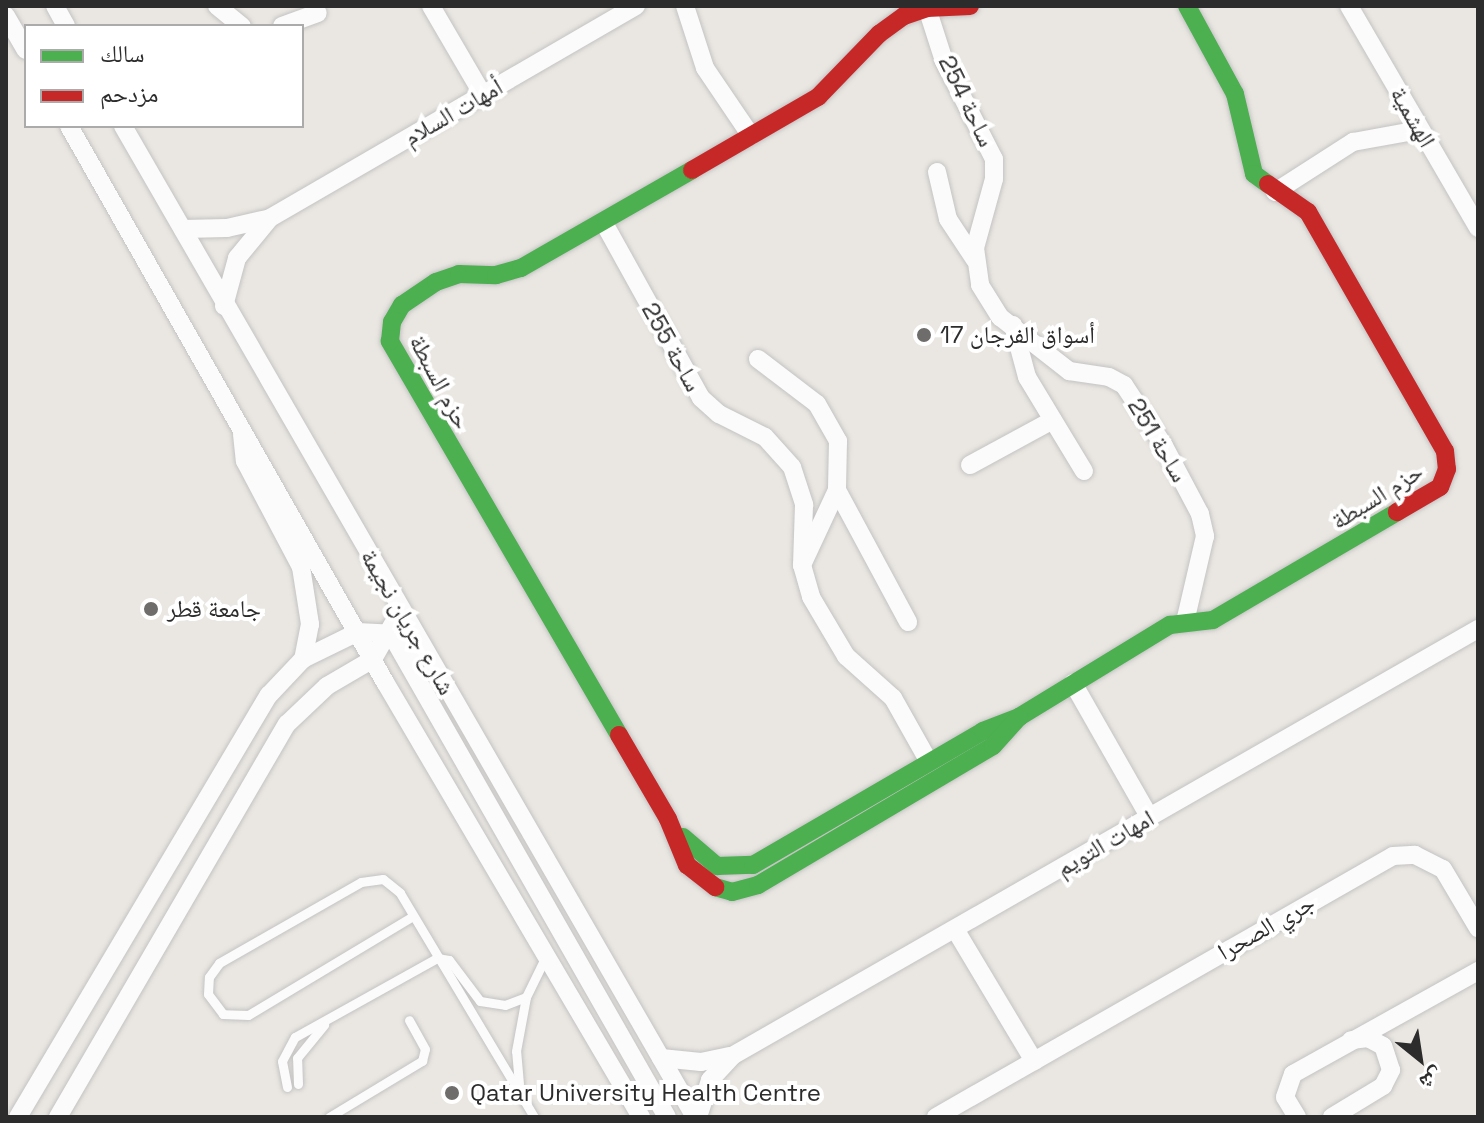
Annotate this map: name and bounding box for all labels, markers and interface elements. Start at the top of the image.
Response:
legend [24,24,304,128]
text: سالك [100,38,145,69]
street label: ساحة 254 [933,51,1001,151]
street label: أمهات السلام [398,72,508,152]
text: مزدحم [100,78,159,109]
street label: الهشمية [1384,82,1442,152]
street label: ساحة 255 [636,297,708,397]
place label: أسواق الفرجان 17 [940,321,1095,349]
marker: أسواق الفرجان 17 [915,326,933,344]
street label: حزم السبطة [403,330,477,434]
street label: ساحة 251 [1122,393,1194,487]
street label: حزم السبطة [1326,457,1428,535]
street label: شارع جريان نجيمة [355,544,461,700]
place label: جامعة قطر [167,595,261,623]
marker: جامعة قطر [142,600,160,618]
street label: امهات التويم [1051,803,1159,883]
street label: جري الصحرا [1213,888,1319,966]
north arrow [1380,1019,1460,1099]
text: ش [1415,1062,1449,1098]
place label: Qatar University Health Centre [470,1079,821,1107]
marker: Qatar University Health Centre [441,1082,463,1104]

